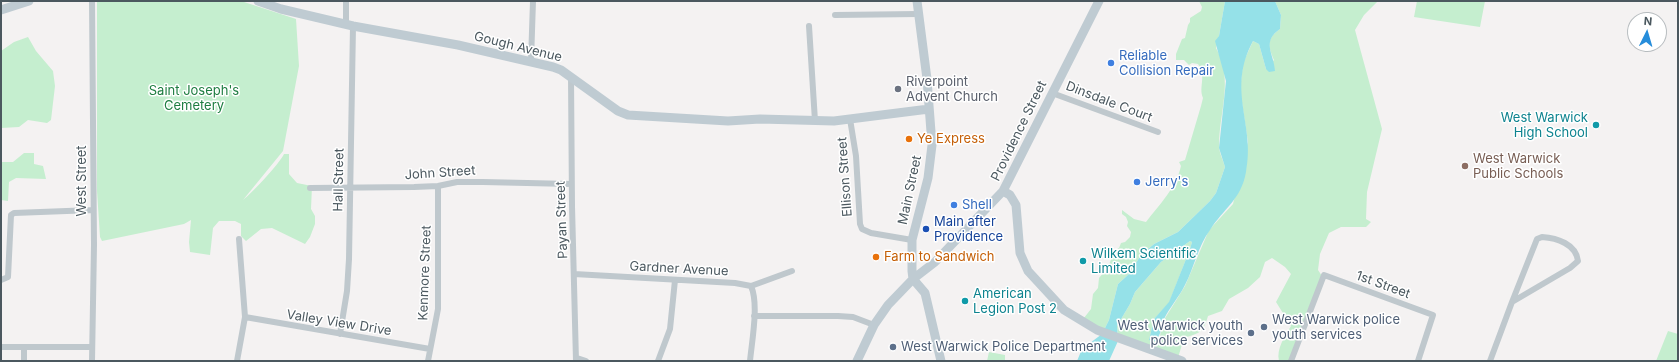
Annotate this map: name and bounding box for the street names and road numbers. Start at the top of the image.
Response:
street label: Gough Avenue [472,29,564,65]
street label: Providence Street [988,78,1050,184]
street label: Dinsdale Court [1064,78,1154,126]
street label: Ellison Street [834,137,856,217]
street label: West Street [74,145,90,217]
street label: Hall Street [331,148,347,212]
street label: Main Street [895,154,925,226]
street label: John Street [404,163,476,183]
street label: Payan Street [553,181,571,259]
street label: Kenmore Street [416,225,434,321]
street label: Gardner Avenue [629,259,729,279]
street label: 1st Street [1354,268,1412,302]
street label: Valley View Drive [285,307,393,339]

